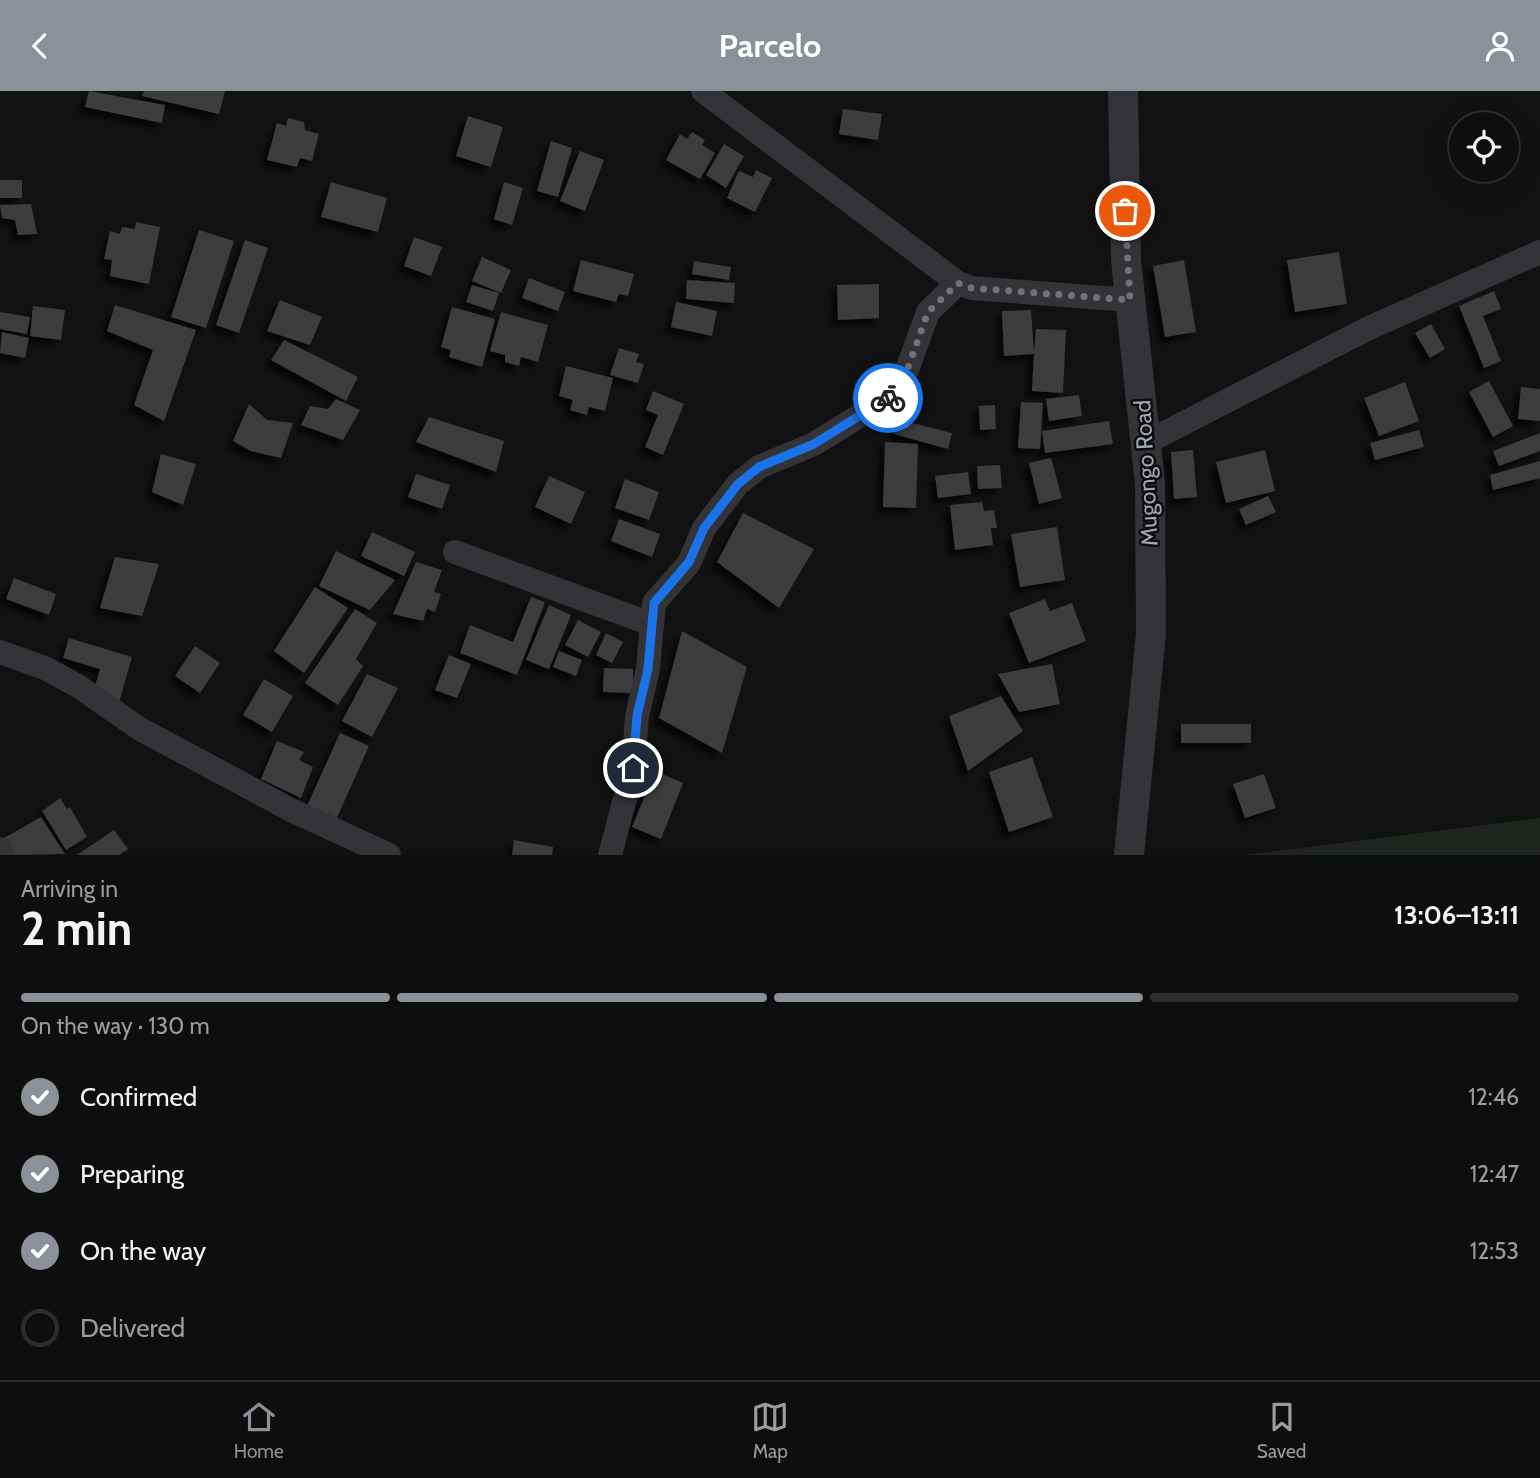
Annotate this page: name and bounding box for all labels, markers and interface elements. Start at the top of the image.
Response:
text: Parcelo [719,26,821,65]
icon: back [21,27,59,65]
icon: person [1481,27,1519,65]
map controls [1449,112,1519,182]
button: locate [1449,112,1519,182]
pin [1095,181,1155,241]
icon: bag [1106,192,1144,230]
courier [853,363,923,433]
icon: bike [869,379,907,417]
street label: Mugongo Road [1128,399,1164,547]
pin [603,738,663,798]
icon: home [614,749,652,787]
text: Arriving in [21,875,118,903]
text: 13:06–13:11 [1394,899,1519,931]
text: 2 min [21,901,132,957]
text: On the way · 130 m [21,1012,210,1040]
icon: check [21,1078,59,1116]
text: Confirmed [80,1081,197,1113]
text: 12:46 [1468,1083,1519,1111]
icon: check [21,1155,59,1193]
text: Preparing [80,1158,184,1190]
text: 12:47 [1470,1160,1519,1188]
icon: check [21,1232,59,1270]
text: On the way [80,1235,206,1267]
text: 12:53 [1470,1237,1519,1265]
text: Delivered [80,1312,185,1344]
tab: Home [234,1398,284,1463]
tab: Map [751,1398,789,1463]
tab: Saved [1257,1398,1306,1463]

